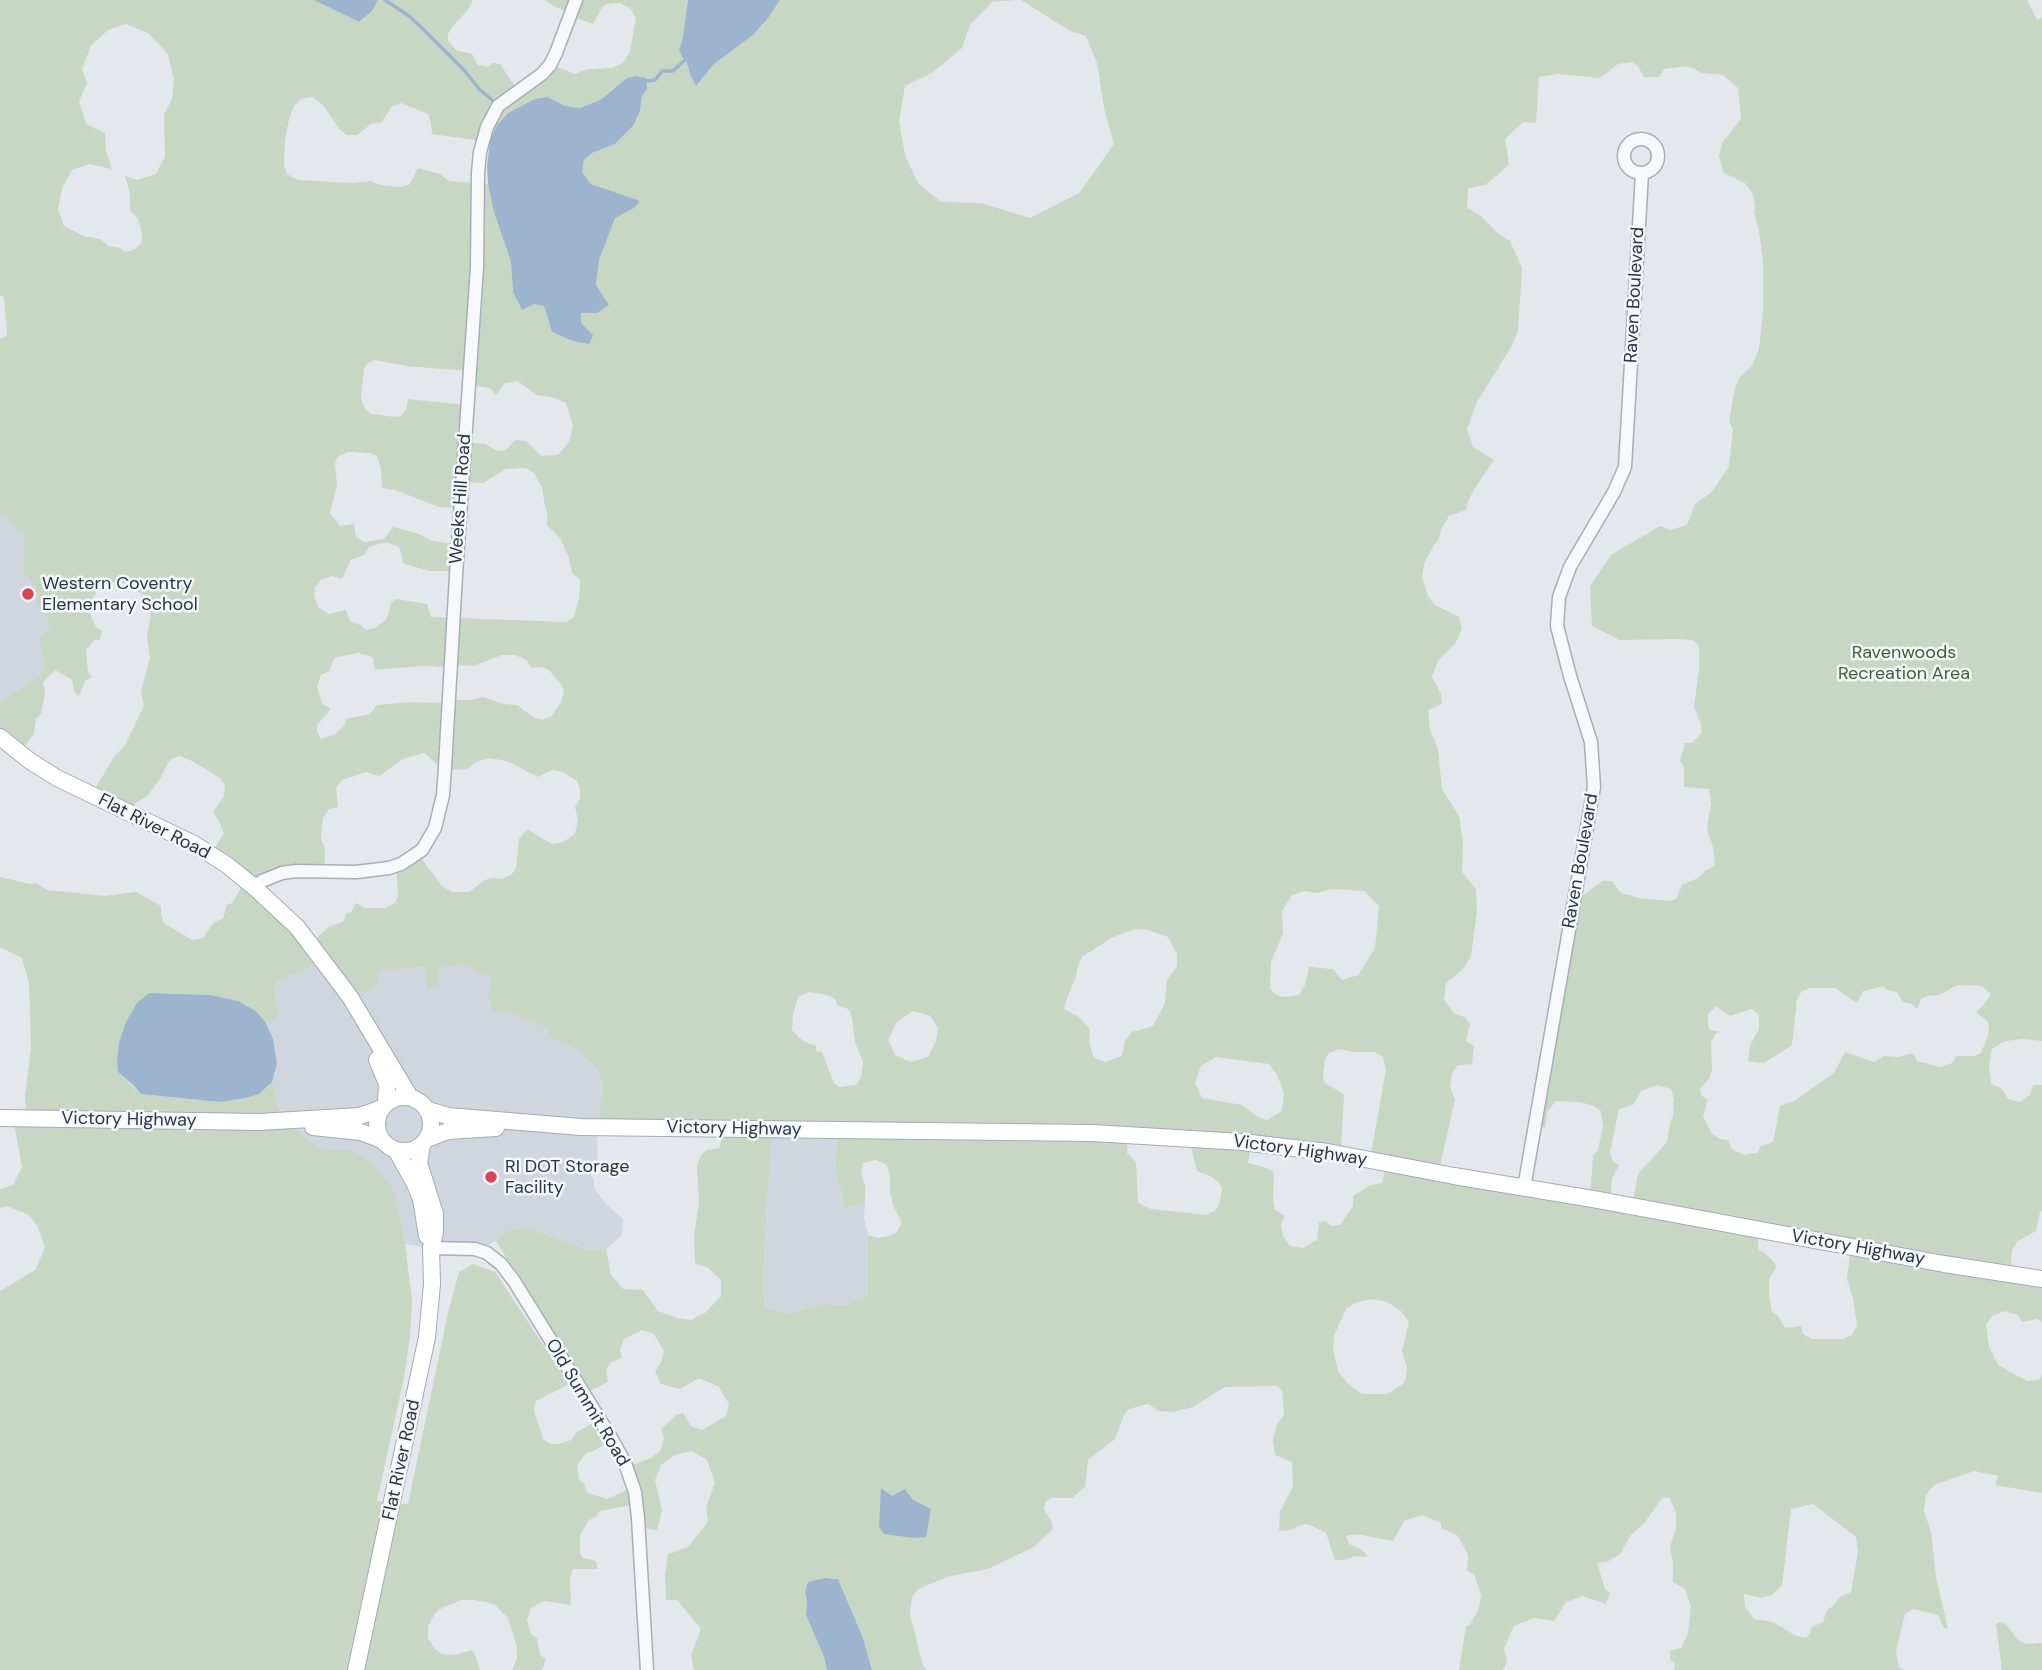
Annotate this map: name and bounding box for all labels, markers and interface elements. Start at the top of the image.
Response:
street label: Raven Boulevard [1621,226,1649,364]
street label: Weeks Hill Road [446,433,476,565]
place label: Western Coventry Elementary School [42,573,198,616]
marker: Western Coventry Elementary School [20,586,36,602]
park label: Ravenwoods Recreation Area [1838,642,1970,684]
street label: Flat River Road [94,790,214,864]
street label: Raven Boulevard [1559,792,1603,930]
street label: Victory Highway [61,1108,197,1132]
street label: Victory Highway [666,1117,802,1141]
street label: Victory Highway [1232,1131,1368,1171]
place label: RI DOT Storage Facility [505,1156,630,1198]
marker: RI DOT Storage Facility [483,1169,499,1185]
street label: Victory Highway [1790,1226,1926,1270]
street label: Old Summit Road [540,1335,634,1471]
street label: Flat River Road [379,1398,425,1522]

